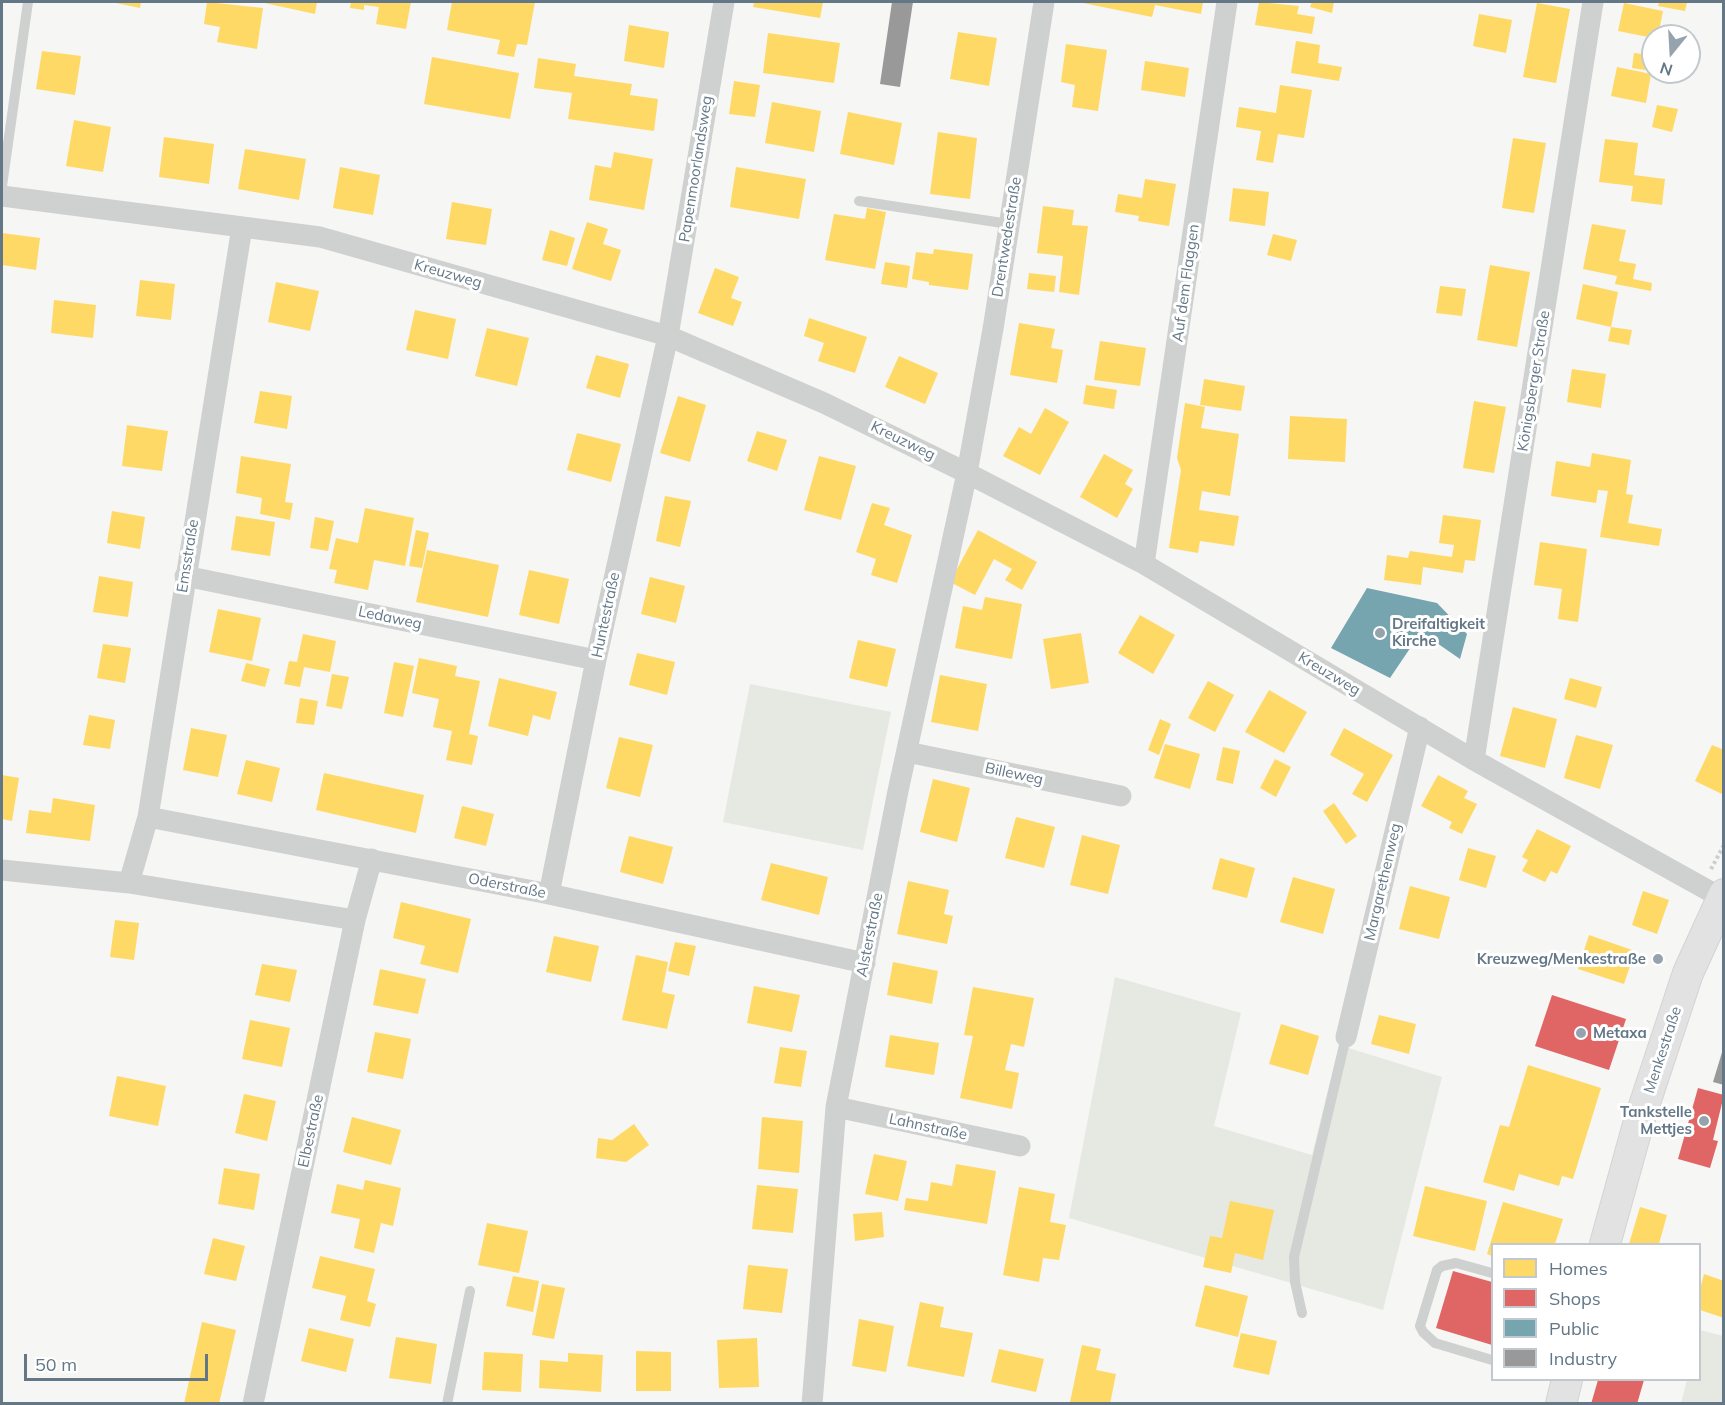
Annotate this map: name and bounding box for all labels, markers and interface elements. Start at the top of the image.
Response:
north arrow [1641,24,1701,84]
text: N [1657,58,1675,81]
street label: Papenmoorlandsweg [676,95,716,243]
street label: Drentwedestraße [989,175,1025,299]
street label: Auf dem Flaggen [1169,223,1203,343]
street label: Kreuzweg [412,256,484,292]
street label: Königsberger Straße [1514,309,1554,453]
street label: Kreuzweg [868,418,938,464]
street label: Emsstraße [173,518,203,594]
street label: Huntestraße [588,571,624,659]
street label: Ledaweg [357,603,423,633]
place label: Dreifaltigkeit Kirche [1392,615,1485,650]
marker: Dreifaltigkeit Kirche [1373,626,1387,640]
street label: Kreuzweg [1295,648,1363,700]
street label: Billeweg [983,759,1045,789]
street label: Margarethenweg [1361,822,1405,942]
street label: Oderstraße [467,870,547,902]
street label: Alsterstraße [853,891,887,979]
place label: Kreuzweg/Menkestraße [1477,950,1646,968]
marker: Kreuzweg/Menkestraße [1651,952,1665,966]
street label: Menkestraße [1641,1004,1685,1096]
place label: Metaxa [1593,1024,1647,1042]
marker: Metaxa [1574,1026,1588,1040]
street label: Elbestraße [294,1093,328,1169]
place label: Tankstelle Mettjes [1620,1103,1692,1138]
street label: Lahnstraße [887,1110,969,1144]
marker: Tankstelle Mettjes [1697,1114,1711,1128]
legend [1491,1243,1701,1381]
text: Homes [1549,1257,1608,1280]
text: Shops [1549,1287,1601,1310]
text: Public [1549,1317,1599,1340]
scale bar [27,1342,212,1380]
text: Industry [1549,1347,1617,1370]
text: 50 m [35,1353,77,1376]

